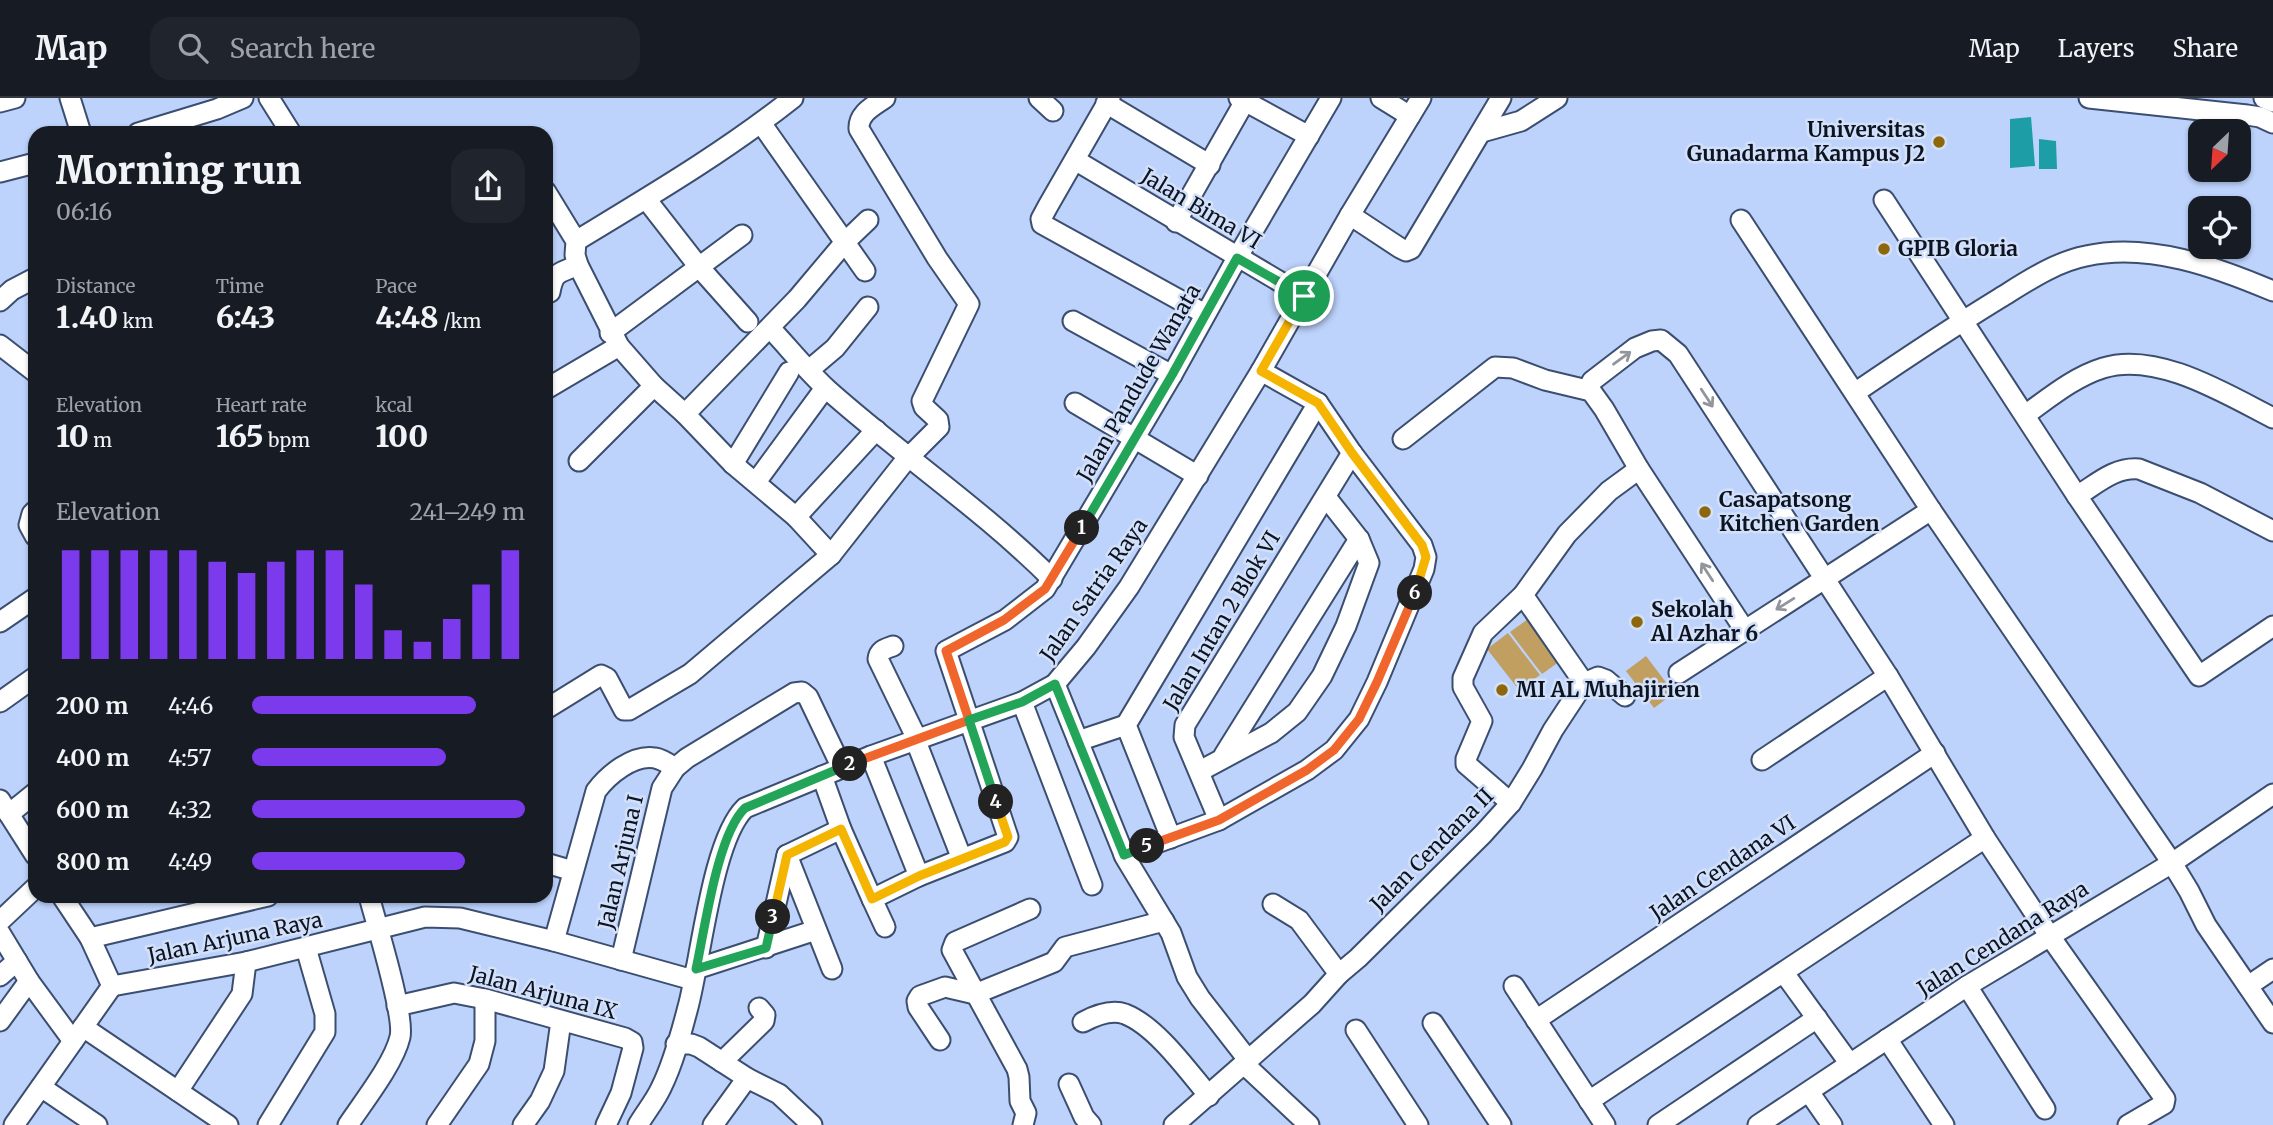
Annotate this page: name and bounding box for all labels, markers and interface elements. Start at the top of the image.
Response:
search box [150,17,640,80]
text: Map [35,28,108,69]
icon: search [174,29,212,67]
text: Search here [230,32,375,65]
text: Map [1969,33,2020,64]
text: Layers [2058,33,2134,64]
text: Share [2172,33,2238,64]
place label: Universitas Gunadarma Kampus J2 [1687,116,1925,167]
north arrow [2188,119,2250,182]
map controls [2188,119,2251,259]
marker: Universitas Gunadarma Kampus J2 [1931,134,1947,150]
text: Morning run [56,147,302,194]
button: share [451,149,525,223]
street label: Jalan Bima VI [1136,162,1266,255]
button: locate [2188,196,2251,259]
text: 06:16 [56,197,112,226]
place label: GPIB Gloria [1898,235,2018,262]
marker: GPIB Gloria [1876,241,1892,257]
pin [1274,266,1334,326]
text: Distance [56,274,135,298]
text: Time [216,274,264,298]
text: Pace [375,274,417,298]
icon: arrive [1285,277,1323,315]
street label: Jalan Pandude Wanata [1070,279,1206,487]
text: 1.40 [56,298,118,336]
text: 6:43 [216,298,275,336]
text: 4:48 [375,298,439,336]
text: km [118,309,153,333]
text: /km [439,309,481,333]
one-way arrow [1612,350,1631,365]
one-way arrow [1700,387,1714,407]
text: Elevation [56,393,142,417]
text: Heart rate [216,393,307,417]
text: kcal [375,393,413,417]
text: 10 [56,417,89,455]
text: 165 [216,417,264,455]
text: 100 [375,417,428,455]
text: m [89,428,112,452]
text: bpm [264,428,310,452]
place label: Casapatsong Kitchen Garden [1719,486,1880,537]
text: Elevation [56,497,160,526]
text: 241–249 m [409,497,525,526]
marker: Casapatsong Kitchen Garden [1697,504,1713,520]
pin: 1 [1064,510,1100,546]
street label: Jalan Satria Raya [1034,513,1153,667]
text: 1 [1077,515,1086,539]
street label: Jalan Intan 2 Blok VI [1157,526,1286,716]
one-way arrow [1699,563,1714,582]
pin: 6 [1398,575,1432,610]
text: 6 [1409,580,1420,604]
place label: Sekolah Al Azhar 6 [1650,596,1758,647]
one-way arrow [1775,598,1795,612]
marker: Sekolah Al Azhar 6 [1629,614,1645,630]
place label: MI AL Muhajirien [1516,676,1700,703]
marker: MI AL Muhajirien [1494,682,1510,698]
text: 200 m [56,691,128,720]
text: 4:46 [168,691,213,720]
text: 400 m [56,743,130,772]
text: 4:57 [168,743,212,772]
pin: 2 [832,746,868,782]
text: 2 [844,751,855,775]
street label: Jalan Cendana II [1364,782,1499,918]
pin: 4 [978,784,1014,820]
text: 4 [989,789,1002,813]
street label: Jalan Arjuna I [592,792,649,933]
text: 600 m [56,795,129,824]
text: 4:32 [168,795,212,824]
street label: Jalan Cendana VI [1644,809,1801,927]
pin: 5 [1130,828,1164,864]
text: 5 [1141,833,1152,857]
text: 800 m [56,847,129,876]
text: 4:49 [168,847,212,876]
street label: Jalan Cendana Raya [1911,875,2093,1003]
pin: 3 [756,900,790,934]
text: 3 [767,904,778,928]
street label: Jalan Arjuna Raya [144,906,325,969]
street label: Jalan Arjuna IX [465,960,620,1025]

